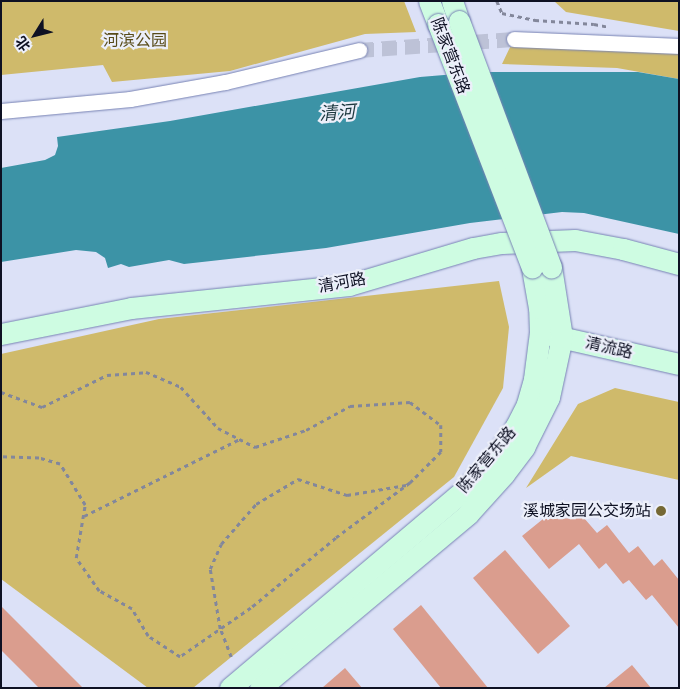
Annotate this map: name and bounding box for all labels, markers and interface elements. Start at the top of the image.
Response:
north arrow [10,10,60,60]
street label: 陈家营东路 [427,15,473,97]
park label: 河滨公园 [103,31,167,51]
text: 北 [11,33,34,55]
water label: 清河 [318,101,356,125]
street label: 清河路 [317,269,367,297]
street label: 清流路 [583,333,635,363]
street label: 陈家营东路 [454,423,520,497]
place label: 溪城家园公交场站 [523,501,651,521]
marker: 溪城家园公交场站 [655,505,667,517]

